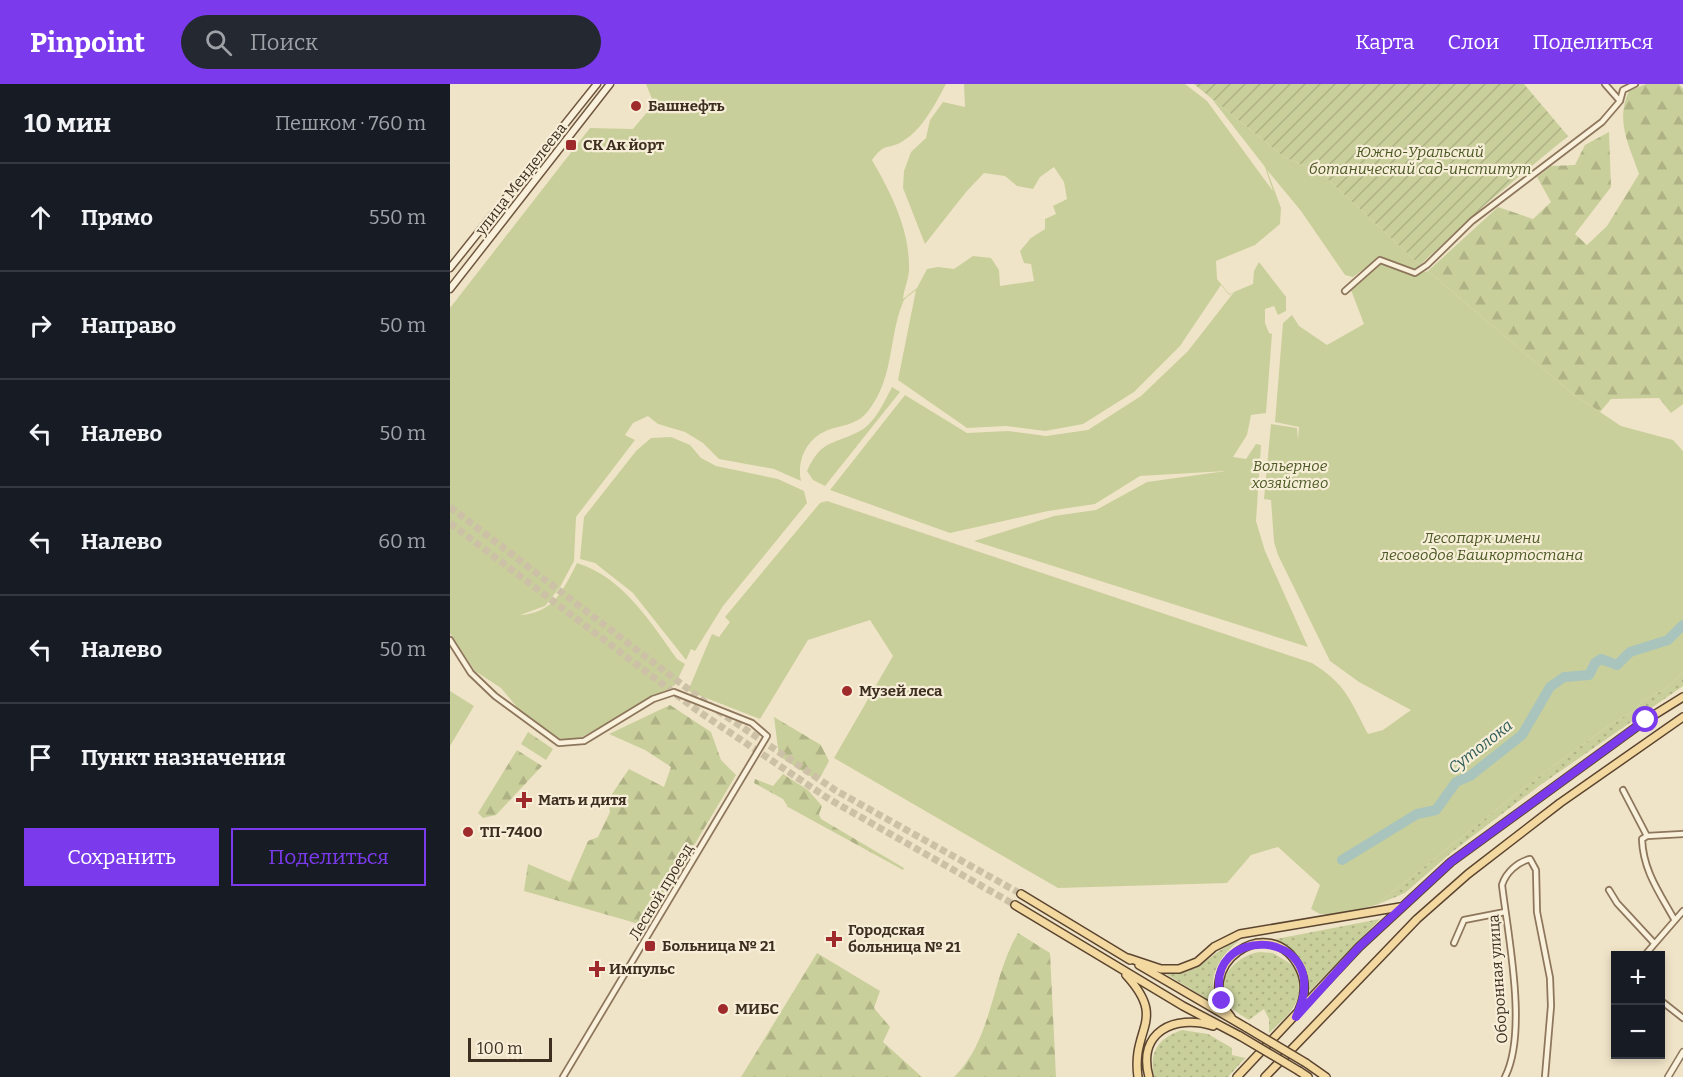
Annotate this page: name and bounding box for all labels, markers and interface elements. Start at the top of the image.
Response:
search box [181,15,601,69]
text: Pinpoint [30,26,145,59]
icon: search [202,26,235,59]
text: Поиск [250,29,318,56]
text: Карта [1355,29,1414,55]
text: Слои [1447,29,1499,55]
text: Поделиться [1532,29,1653,55]
place label: Башнефть [648,97,725,115]
marker: Башнефть [629,99,643,113]
text: 10 мин [24,108,111,139]
text: Пешком · 760 m [275,111,426,135]
street label: улица Менделеева [471,119,570,239]
place label: СК Ак йорт [583,136,665,154]
marker: СК Ак йорт [564,138,578,152]
park label: Южно-Уральский ботанический сад-институт [1309,143,1531,178]
icon: ahead [24,201,57,234]
text: Прямо [81,204,153,231]
text: 550 m [369,205,426,229]
icon: right [24,309,57,342]
text: Направо [81,312,176,339]
text: 50 m [379,313,426,337]
icon: left [24,417,57,450]
text: Налево [81,420,162,447]
text: 50 m [379,421,426,445]
park label: Вольерное хозяйство [1251,457,1328,492]
icon: left [24,525,57,558]
text: Налево [81,528,162,555]
text: 60 m [378,529,426,553]
park label: Лесопарк имени лесоводов Башкортостана [1380,529,1583,564]
icon: left [24,633,57,666]
text: Налево [81,636,162,663]
text: 50 m [379,637,426,661]
place label: Музей леса [859,682,943,700]
marker: Музей леса [840,684,854,698]
route start [1632,706,1658,732]
water label: Сутолока [1444,715,1516,777]
icon: arrive [24,741,57,774]
text: Пункт назначения [81,744,286,771]
marker: Мать и дитя [515,791,533,809]
place label: Мать и дитя [538,791,627,809]
place label: ТП-7400 [480,823,542,841]
marker: ТП-7400 [461,825,475,839]
button: Сохранить [24,828,219,886]
button: Поделиться [231,828,426,886]
street label: Лесной проезд [625,841,697,943]
street label: Оборонная улица [1484,914,1512,1044]
place label: Городская больница № 21 [848,921,961,956]
marker: Городская больница № 21 [825,930,843,948]
place label: Больница № 21 [662,937,775,955]
marker: Больница № 21 [643,939,657,953]
map controls [1611,951,1665,1059]
button: + [1611,951,1665,1005]
place label: Импульс [609,960,675,978]
marker: Импульс [590,962,604,976]
route end [1208,987,1234,1013]
place label: МИБС [735,1000,779,1018]
marker: МИБС [716,1002,730,1016]
button: − [1611,1005,1665,1059]
scale bar [468,1035,552,1062]
text: 100 m [477,1039,522,1058]

